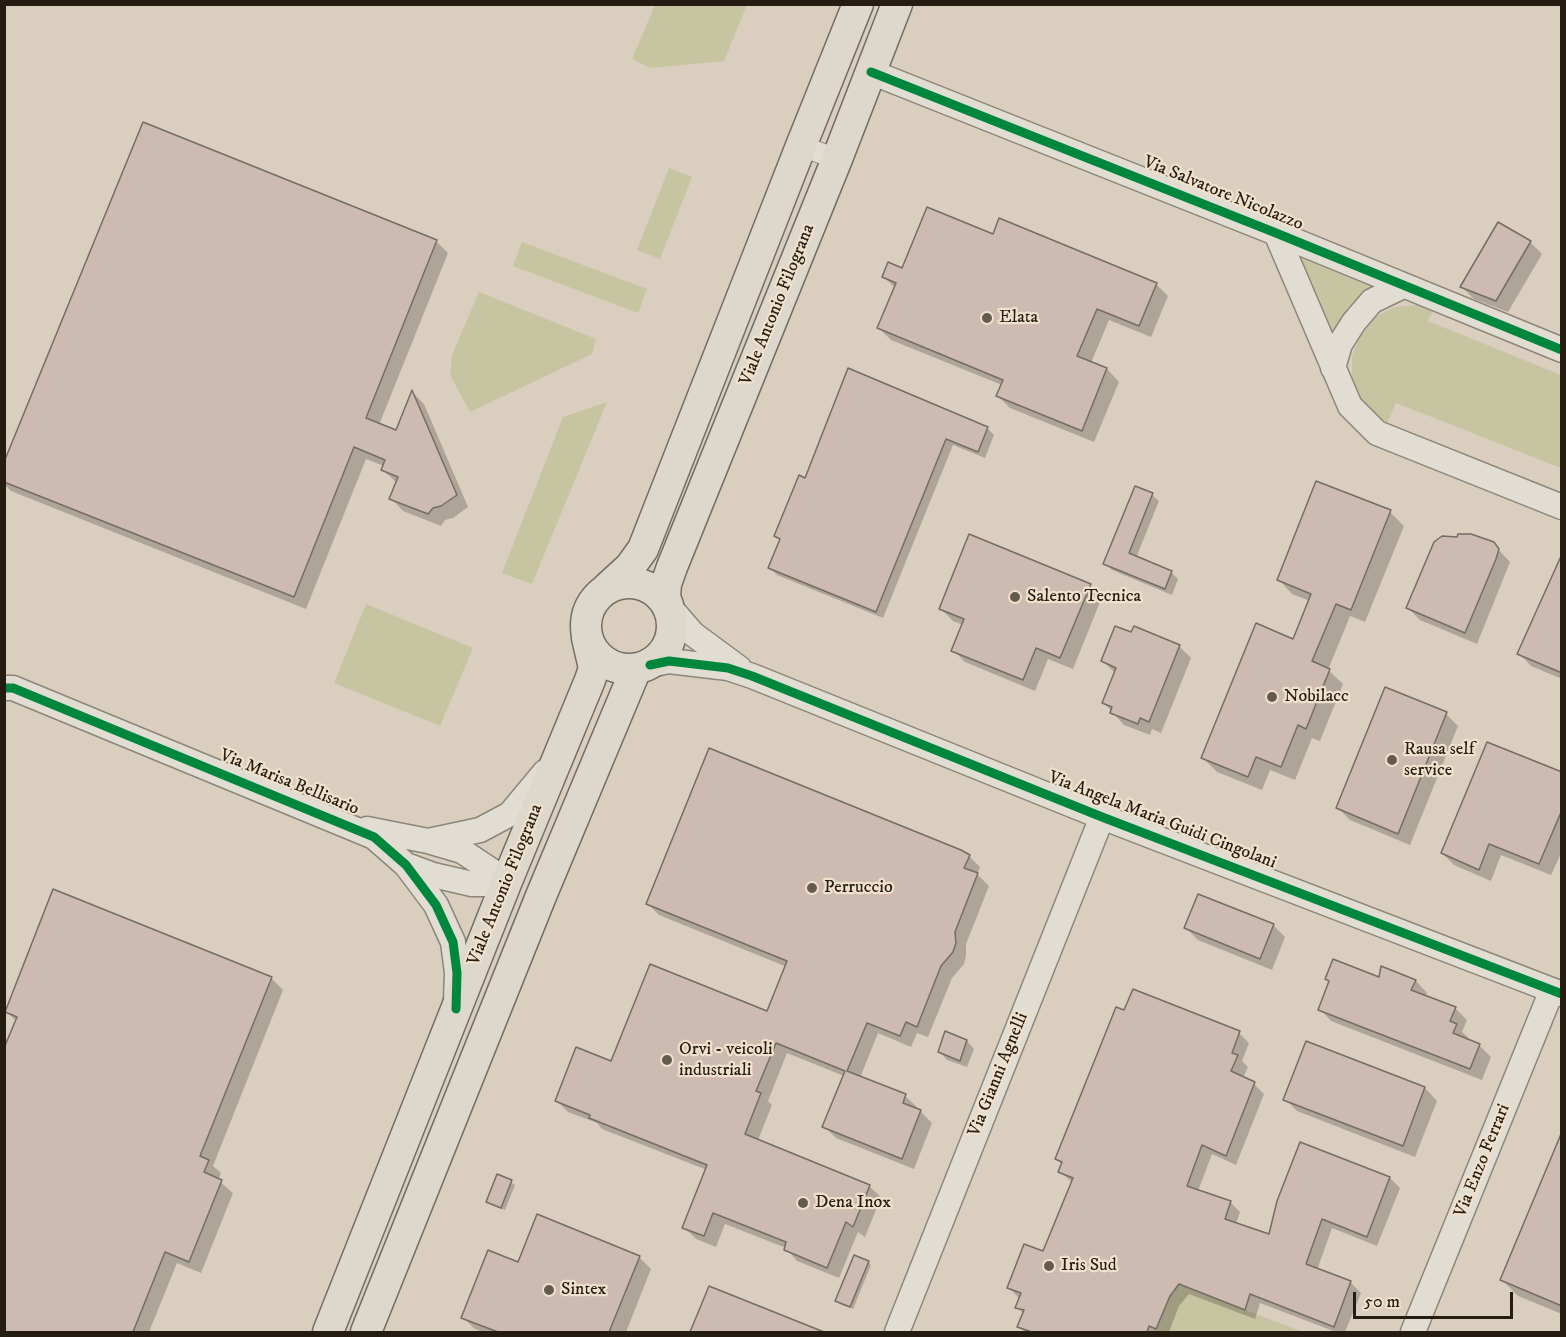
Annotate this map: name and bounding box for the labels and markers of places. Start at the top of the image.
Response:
place label: Elata [999,307,1038,329]
marker: Elata [980,311,994,325]
place label: Salento Tecnica [1027,586,1141,608]
marker: Salento Tecnica [1008,590,1022,604]
place label: Nobilacc [1284,686,1349,708]
marker: Nobilacc [1265,690,1279,704]
place label: Rausa self service [1404,739,1474,782]
marker: Rausa self service [1385,753,1399,767]
place label: Perruccio [824,877,893,899]
marker: Perruccio [805,881,819,895]
place label: Orvi - veicoli industriali [679,1039,773,1082]
marker: Orvi - veicoli industriali [660,1053,674,1067]
place label: Dena Inox [815,1192,891,1214]
marker: Dena Inox [796,1196,810,1210]
place label: Iris Sud [1061,1255,1117,1277]
marker: Iris Sud [1042,1259,1056,1273]
place label: Sintex [561,1279,606,1301]
marker: Sintex [542,1283,556,1297]

